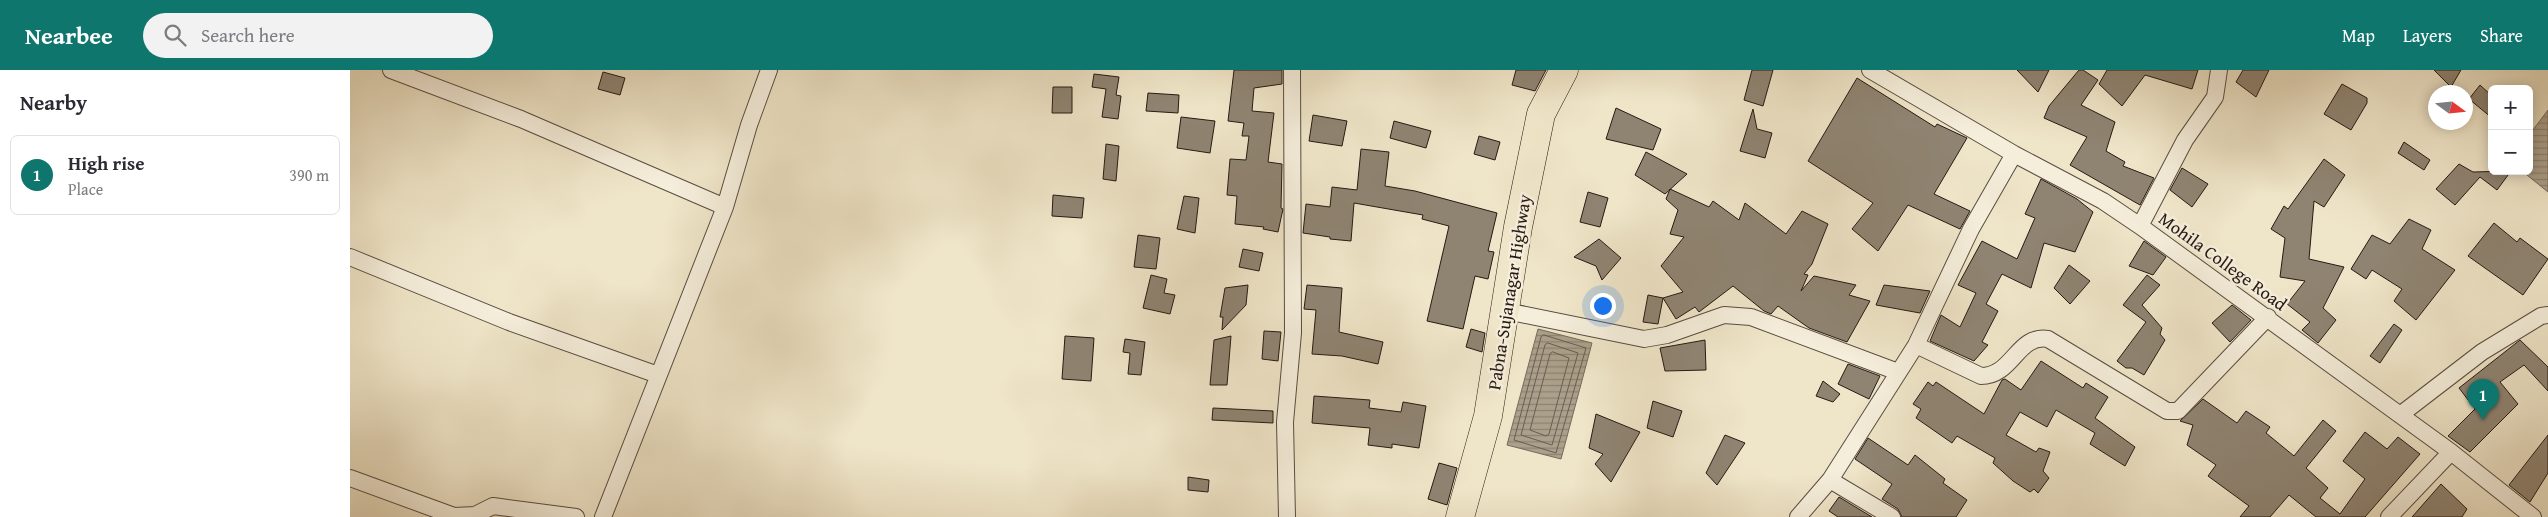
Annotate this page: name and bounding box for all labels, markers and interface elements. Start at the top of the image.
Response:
search box [143,13,493,58]
text: Nearbee [25,18,113,53]
icon: search [161,21,189,49]
text: Search here [201,21,295,49]
text: Map [2342,22,2375,49]
text: Layers [2403,22,2452,49]
text: Share [2480,22,2523,49]
north arrow [2428,85,2473,130]
map controls [2488,85,2533,175]
button: + [2488,85,2533,130]
text: Nearby [20,87,87,118]
button: − [2488,130,2533,175]
text: High rise [68,149,145,177]
text: 1 [33,163,41,187]
text: 390 m [289,163,329,187]
text: Place [68,177,103,201]
street label: Pabna-Sujanagar Highway [1480,192,1538,392]
street label: Mohila College Road [2153,205,2293,317]
your location [1590,293,1616,319]
pin: 1 [2467,379,2499,420]

